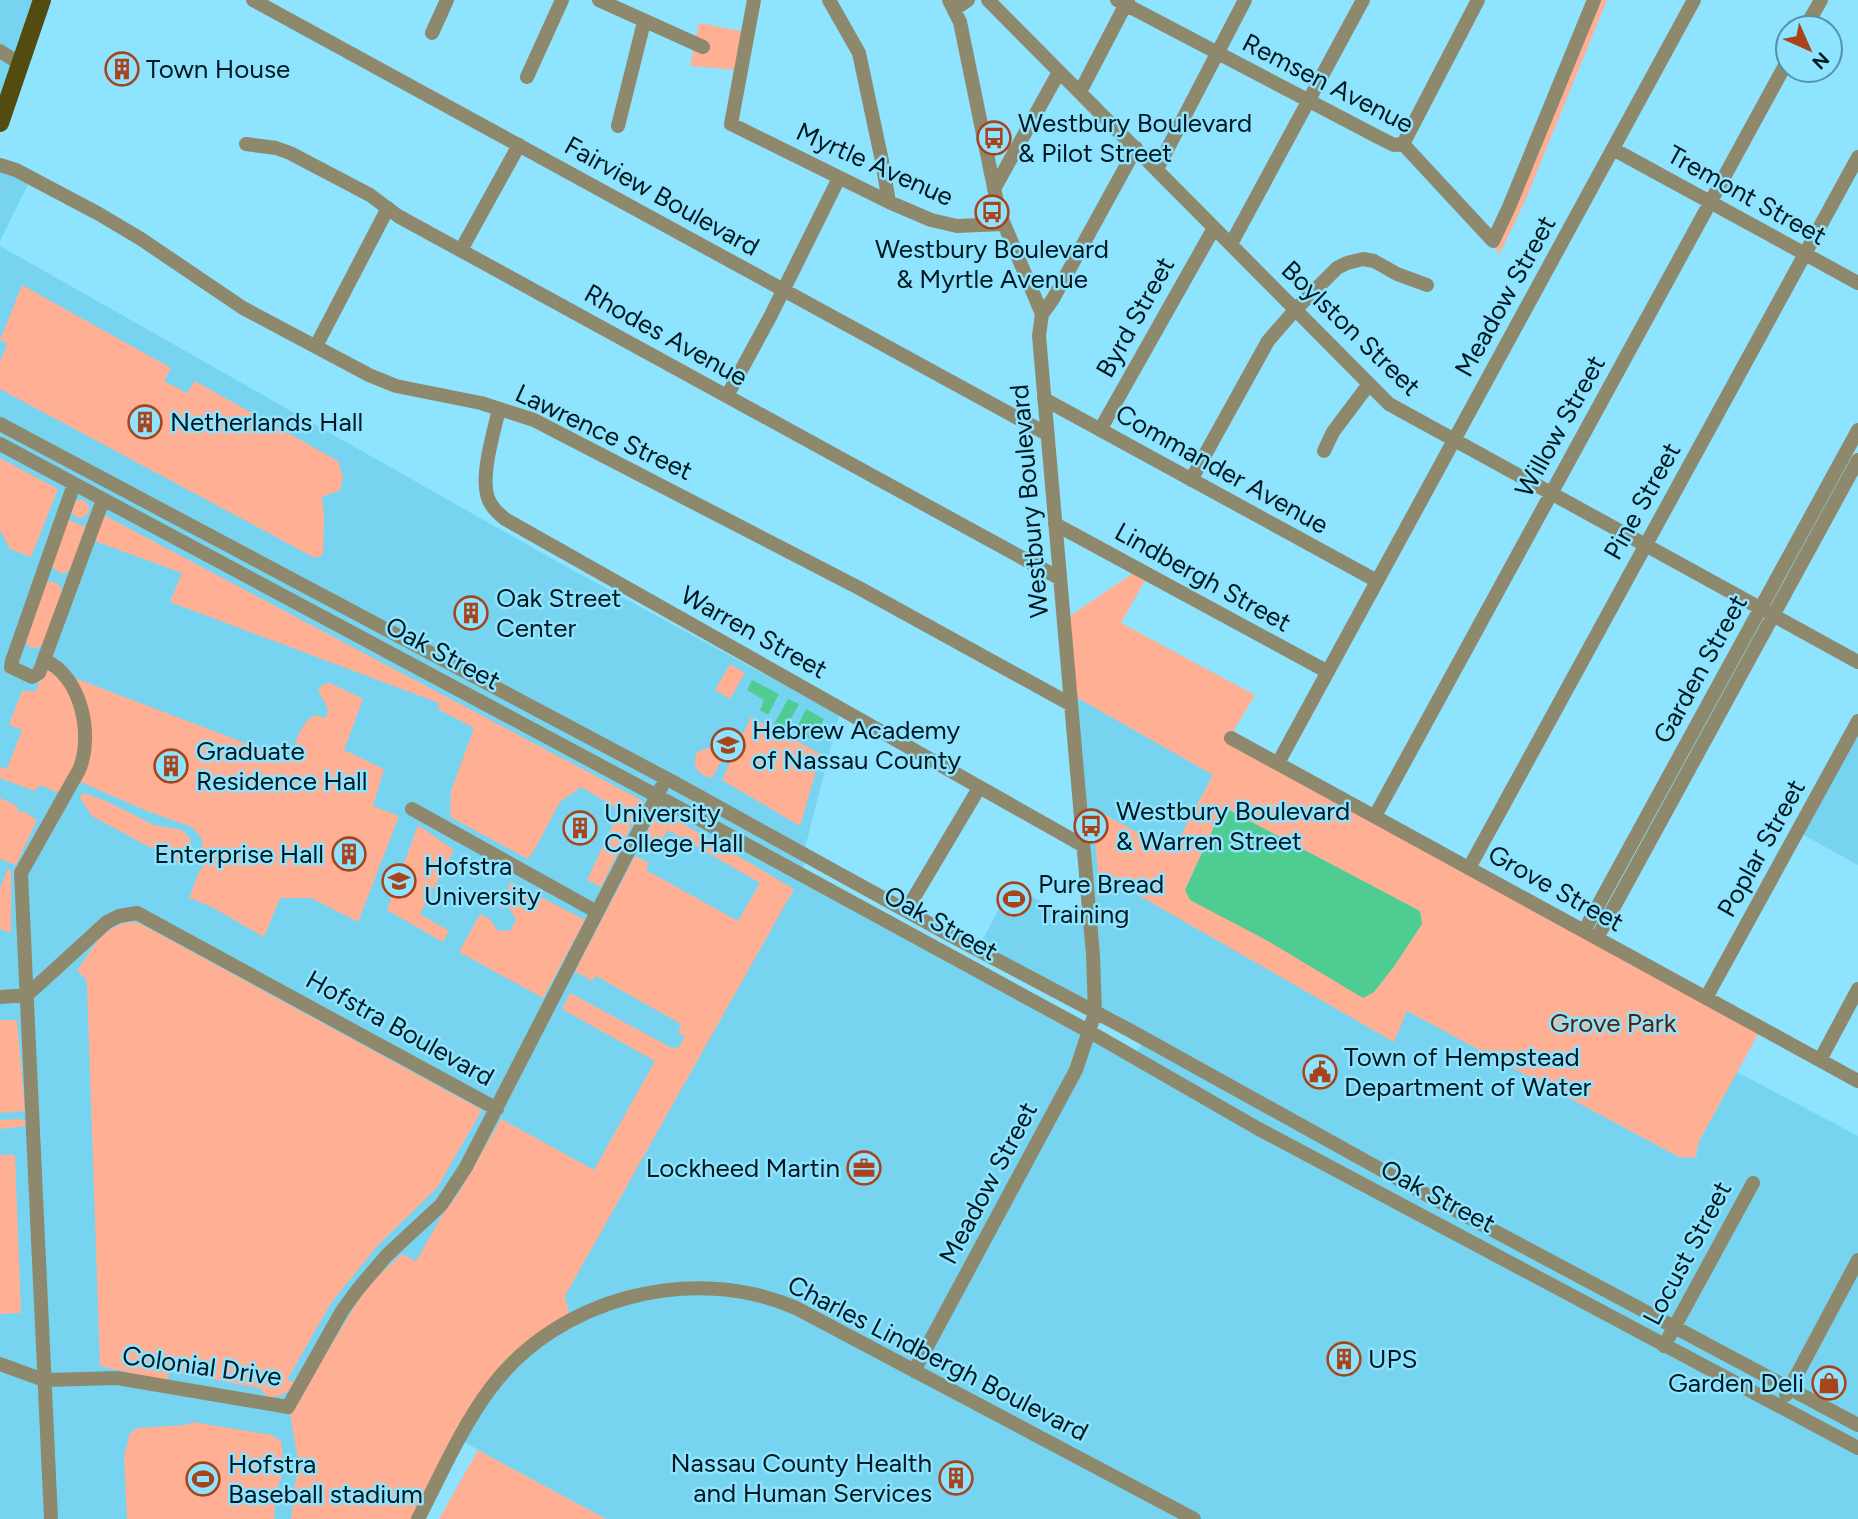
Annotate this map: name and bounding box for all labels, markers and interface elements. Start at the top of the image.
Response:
north arrow [1774,14,1844,84]
street label: Remsen Avenue [1237,26,1419,140]
text: N [1807,47,1834,74]
building icon: Town House [103,50,141,88]
place label: Town House [146,53,290,85]
place label: Westbury Boulevard & Pilot Street [1018,107,1252,169]
street label: Myrtle Avenue [791,115,959,213]
bus stop icon: Westbury Boulevard & Pilot Street [975,119,1013,157]
street label: Fairview Boulevard [559,129,765,263]
street label: Tremont Street [1662,138,1832,252]
bus stop icon: Westbury Boulevard & Myrtle Avenue [973,193,1011,231]
street label: Meadow Street [1448,210,1562,382]
place label: Westbury Boulevard & Myrtle Avenue [875,233,1109,295]
street label: Byrd Street [1089,251,1181,383]
street label: Boylston Street [1275,254,1427,402]
street label: Rhodes Avenue [579,277,753,393]
street label: Willow Street [1508,350,1612,502]
street label: Lawrence Street [510,377,698,487]
street label: Westbury Boulevard [1003,383,1055,619]
street label: Commander Avenue [1110,397,1334,541]
building icon: Netherlands Hall [126,403,164,441]
place label: Netherlands Hall [170,406,363,438]
street label: Pine Street [1597,437,1687,565]
street label: Lindbergh Street [1109,515,1297,639]
street label: Warren Street [675,579,833,686]
place label: Oak Street Center [496,582,621,644]
street label: Garden Street [1646,589,1754,749]
building icon: Oak Street Center [452,594,490,632]
street label: Oak Street [380,609,506,697]
place label: Hebrew Academy of Nassau County [752,714,962,776]
school or university icon: Hebrew Academy of Nassau County [709,726,747,764]
place label: Graduate Residence Hall [196,735,367,797]
building icon: Graduate Residence Hall [152,747,190,785]
street label: Poplar Street [1710,774,1812,922]
place label: Westbury Boulevard & Warren Street [1116,795,1350,857]
place label: University College Hall [604,797,744,859]
bus stop icon: Westbury Boulevard & Warren Street [1072,807,1110,845]
building icon: University College Hall [561,809,599,847]
building icon: Enterprise Hall [330,835,368,873]
place label: Enterprise Hall [154,838,324,870]
street label: Grove Street [1483,838,1629,938]
place label: Hofstra University [424,850,541,912]
school or university icon: Hofstra University [380,862,418,900]
place label: Pure Bread Training [1038,868,1164,930]
street label: Oak Street [878,879,1004,967]
sports icon: Pure Bread Training [995,880,1033,918]
street label: Hofstra Boulevard [300,963,500,1093]
park label: Grove Park [1550,1007,1677,1039]
place label: Town of Hempstead Department of Water [1344,1041,1592,1103]
public building icon: Town of Hempstead Department of Water [1301,1053,1339,1091]
street label: Meadow Street [932,1096,1044,1270]
office icon: Lockheed Martin [845,1149,883,1187]
place label: Lockheed Martin [646,1152,840,1184]
street label: Oak Street [1375,1152,1501,1240]
street label: Locust Street [1636,1175,1738,1330]
street label: Charles Lindbergh Boulevard [782,1268,1094,1448]
street label: Colonial Drive [120,1339,284,1393]
building icon: UPS [1325,1340,1363,1378]
place label: UPS [1368,1343,1417,1375]
shop icon: Garden Deli [1810,1364,1848,1402]
place label: Garden Deli [1668,1367,1804,1399]
place label: Nassau County Health and Human Services [670,1447,932,1509]
place label: Hofstra Baseball stadium [228,1448,423,1510]
building icon: Nassau County Health and Human Services [937,1459,975,1497]
sports icon: Hofstra Baseball stadium [184,1460,222,1498]

